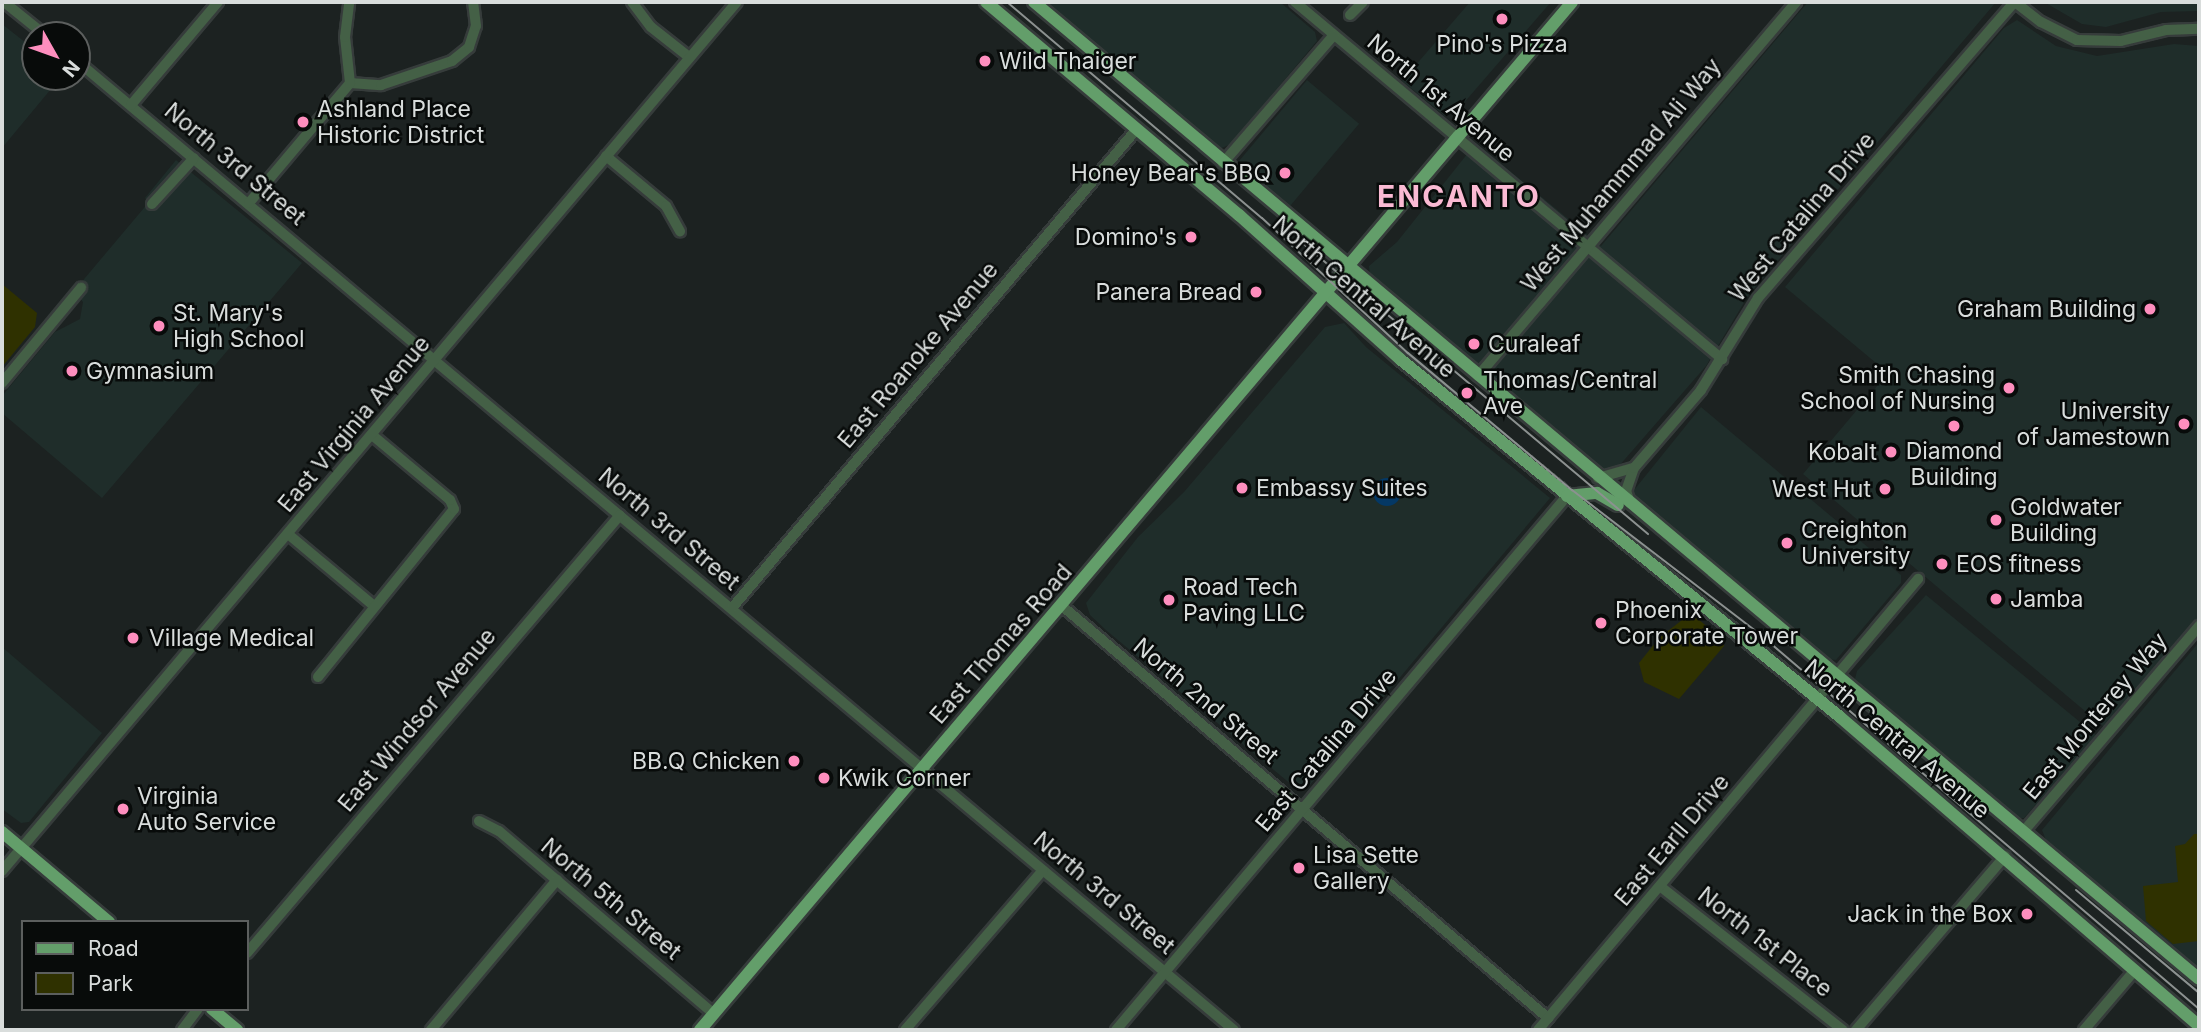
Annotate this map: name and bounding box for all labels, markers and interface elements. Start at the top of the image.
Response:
marker: Pino's Pizza [1494,11,1510,27]
north arrow [21,21,91,91]
street label: North 1st Avenue [1362,28,1520,168]
place label: Pino's Pizza [1436,30,1568,58]
place label: Wild Thaiger [999,47,1136,75]
marker: Wild Thaiger [977,53,993,69]
street label: West Muhammmad Ali Way [1515,53,1727,297]
text: N [57,56,84,81]
place label: Ashland Place Historic District [317,95,484,149]
street label: North 3rd Street [159,97,311,231]
marker: Ashland Place Historic District [295,114,311,130]
street label: West Catalina Drive [1723,127,1881,307]
place label: Honey Bear's BBQ [1071,159,1271,187]
marker: Honey Bear's BBQ [1277,165,1293,181]
district label: ENCANTO [1378,178,1540,214]
street label: North Central Avenue [1267,210,1461,384]
place label: Domino's [1075,223,1177,251]
marker: Domino's [1183,229,1199,245]
street label: East Roanoke Avenue [832,256,1004,454]
place label: Panera Bread [1095,278,1242,306]
marker: Panera Bread [1248,284,1264,300]
place label: Graham Building [1957,295,2136,323]
place label: St. Mary's High School [173,299,304,353]
marker: Graham Building [2142,301,2158,317]
marker: St. Mary's High School [151,318,167,334]
street label: East Virginia Avenue [272,330,436,518]
place label: Curaleaf [1488,330,1581,358]
marker: Curaleaf [1466,336,1482,352]
place label: Gymnasium [86,357,214,385]
place label: Smith Chasing School of Nursing [1800,361,1995,415]
marker: Gymnasium [64,363,80,379]
place label: Thomas/Central Ave [1483,366,1657,420]
marker: Smith Chasing School of Nursing [2001,380,2017,396]
marker: Thomas/Central Ave [1457,383,1477,403]
place label: University of Jamestown [2016,397,2170,451]
marker: University of Jamestown [2176,416,2192,432]
marker: Diamond Building [1946,418,1962,434]
place label: Diamond Building [1906,437,2002,491]
place label: Kobalt [1808,438,1877,466]
marker: Kobalt [1883,444,1899,460]
street label: North 3rd Street [593,462,745,596]
place label: Embassy Suites [1256,474,1428,502]
place label: West Hut [1772,475,1871,503]
marker: Embassy Suites [1234,480,1250,496]
marker: West Hut [1877,481,1893,497]
place label: Goldwater Building [2010,493,2122,547]
marker: Goldwater Building [1988,512,2004,528]
place label: Creighton University [1801,516,1910,570]
marker: Creighton University [1779,535,1795,551]
place label: EOS fitness [1956,550,2082,578]
marker: EOS fitness [1934,556,1950,572]
street label: East Thomas Road [924,559,1078,729]
place label: Road Tech Paving LLC [1183,573,1305,627]
place label: Jamba [2010,585,2083,613]
marker: Jamba [1988,591,2004,607]
marker: Road Tech Paving LLC [1161,592,1177,608]
place label: Phoenix Corporate Tower [1615,596,1798,650]
marker: Phoenix Corporate Tower [1593,615,1609,631]
street label: East Windsor Avenue [332,623,502,817]
place label: Village Medical [149,624,314,652]
street label: East Monterey Way [2017,627,2173,805]
marker: Village Medical [123,628,143,648]
street label: North 2nd Street [1128,632,1284,770]
street label: North Central Avenue [1799,653,1995,825]
street label: East Catalina Drive [1250,663,1402,837]
place label: BB.Q Chicken [632,747,780,775]
marker: BB.Q Chicken [786,753,802,769]
place label: Kwik Corner [838,764,971,792]
street label: East Earll Drive [1609,769,1735,911]
marker: Kwik Corner [816,770,832,786]
place label: Virginia Auto Service [137,782,276,836]
marker: Virginia Auto Service [115,801,131,817]
street label: North 3rd Street [1028,826,1180,960]
street label: North 5th Street [535,832,687,966]
place label: Lisa Sette Gallery [1313,841,1419,895]
marker: Lisa Sette Gallery [1291,860,1307,876]
street label: North 1st Place [1692,881,1838,1003]
place label: Jack in the Box [1847,900,2013,928]
marker: Jack in the Box [2019,906,2035,922]
legend [21,920,248,1011]
text: Road [88,936,139,961]
text: Park [88,971,133,996]

